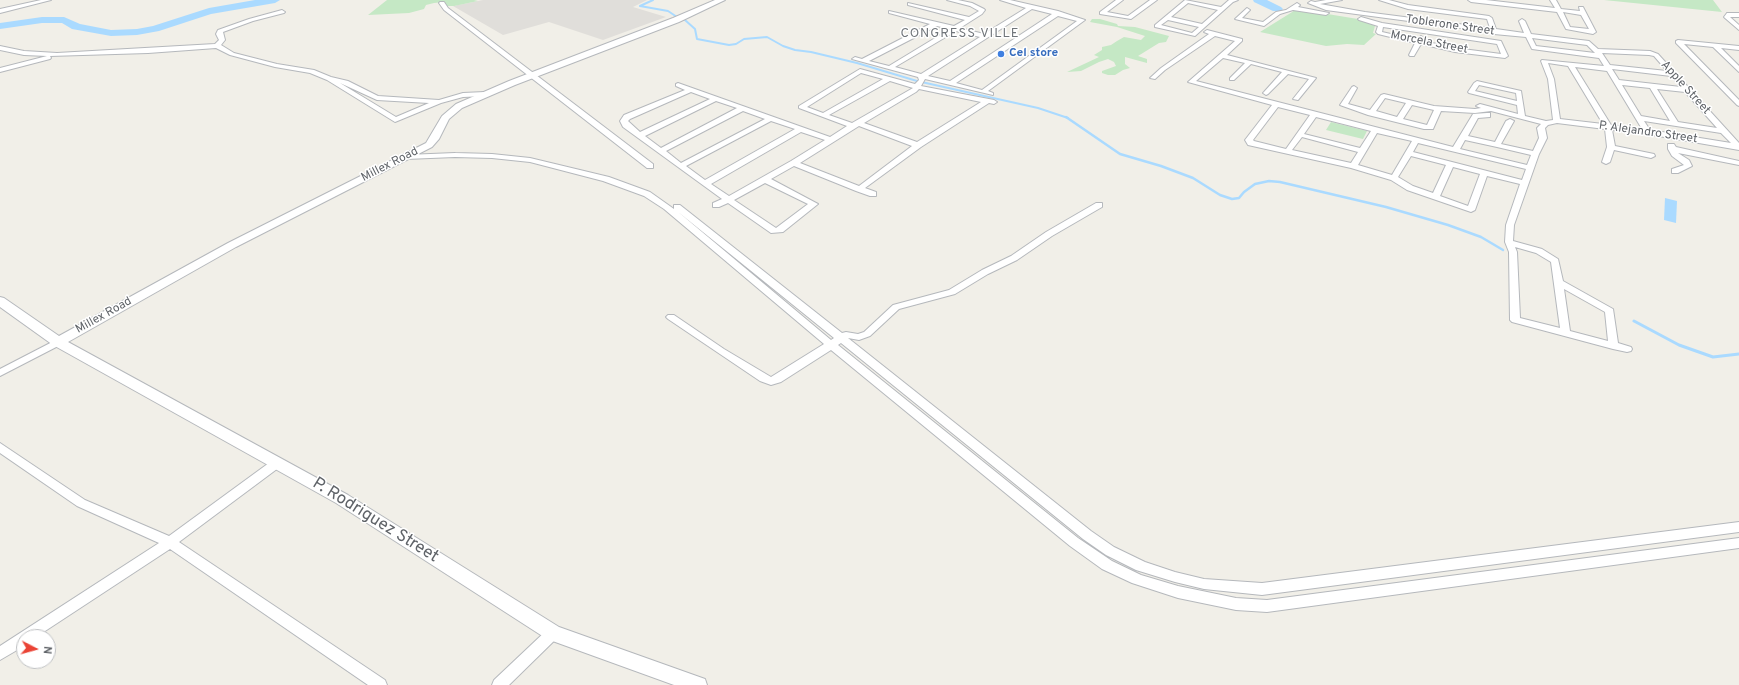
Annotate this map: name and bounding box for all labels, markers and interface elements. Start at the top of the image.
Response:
street label: Toblerone Street [1405,13,1495,39]
district label: CONGRESS VILLE [900,26,1020,42]
street label: Morcela Street [1389,28,1469,58]
place label: Cel store [1009,47,1058,61]
marker: Cel store [996,49,1006,59]
street label: Apple Street [1657,58,1713,118]
street label: P. Alejandro Street [1598,119,1698,147]
street label: Millex Road [359,145,421,185]
street label: Millex Road [73,295,135,337]
street label: P. Rodriguez Street [308,474,442,568]
north arrow [16,629,56,669]
text: N [40,645,54,655]

